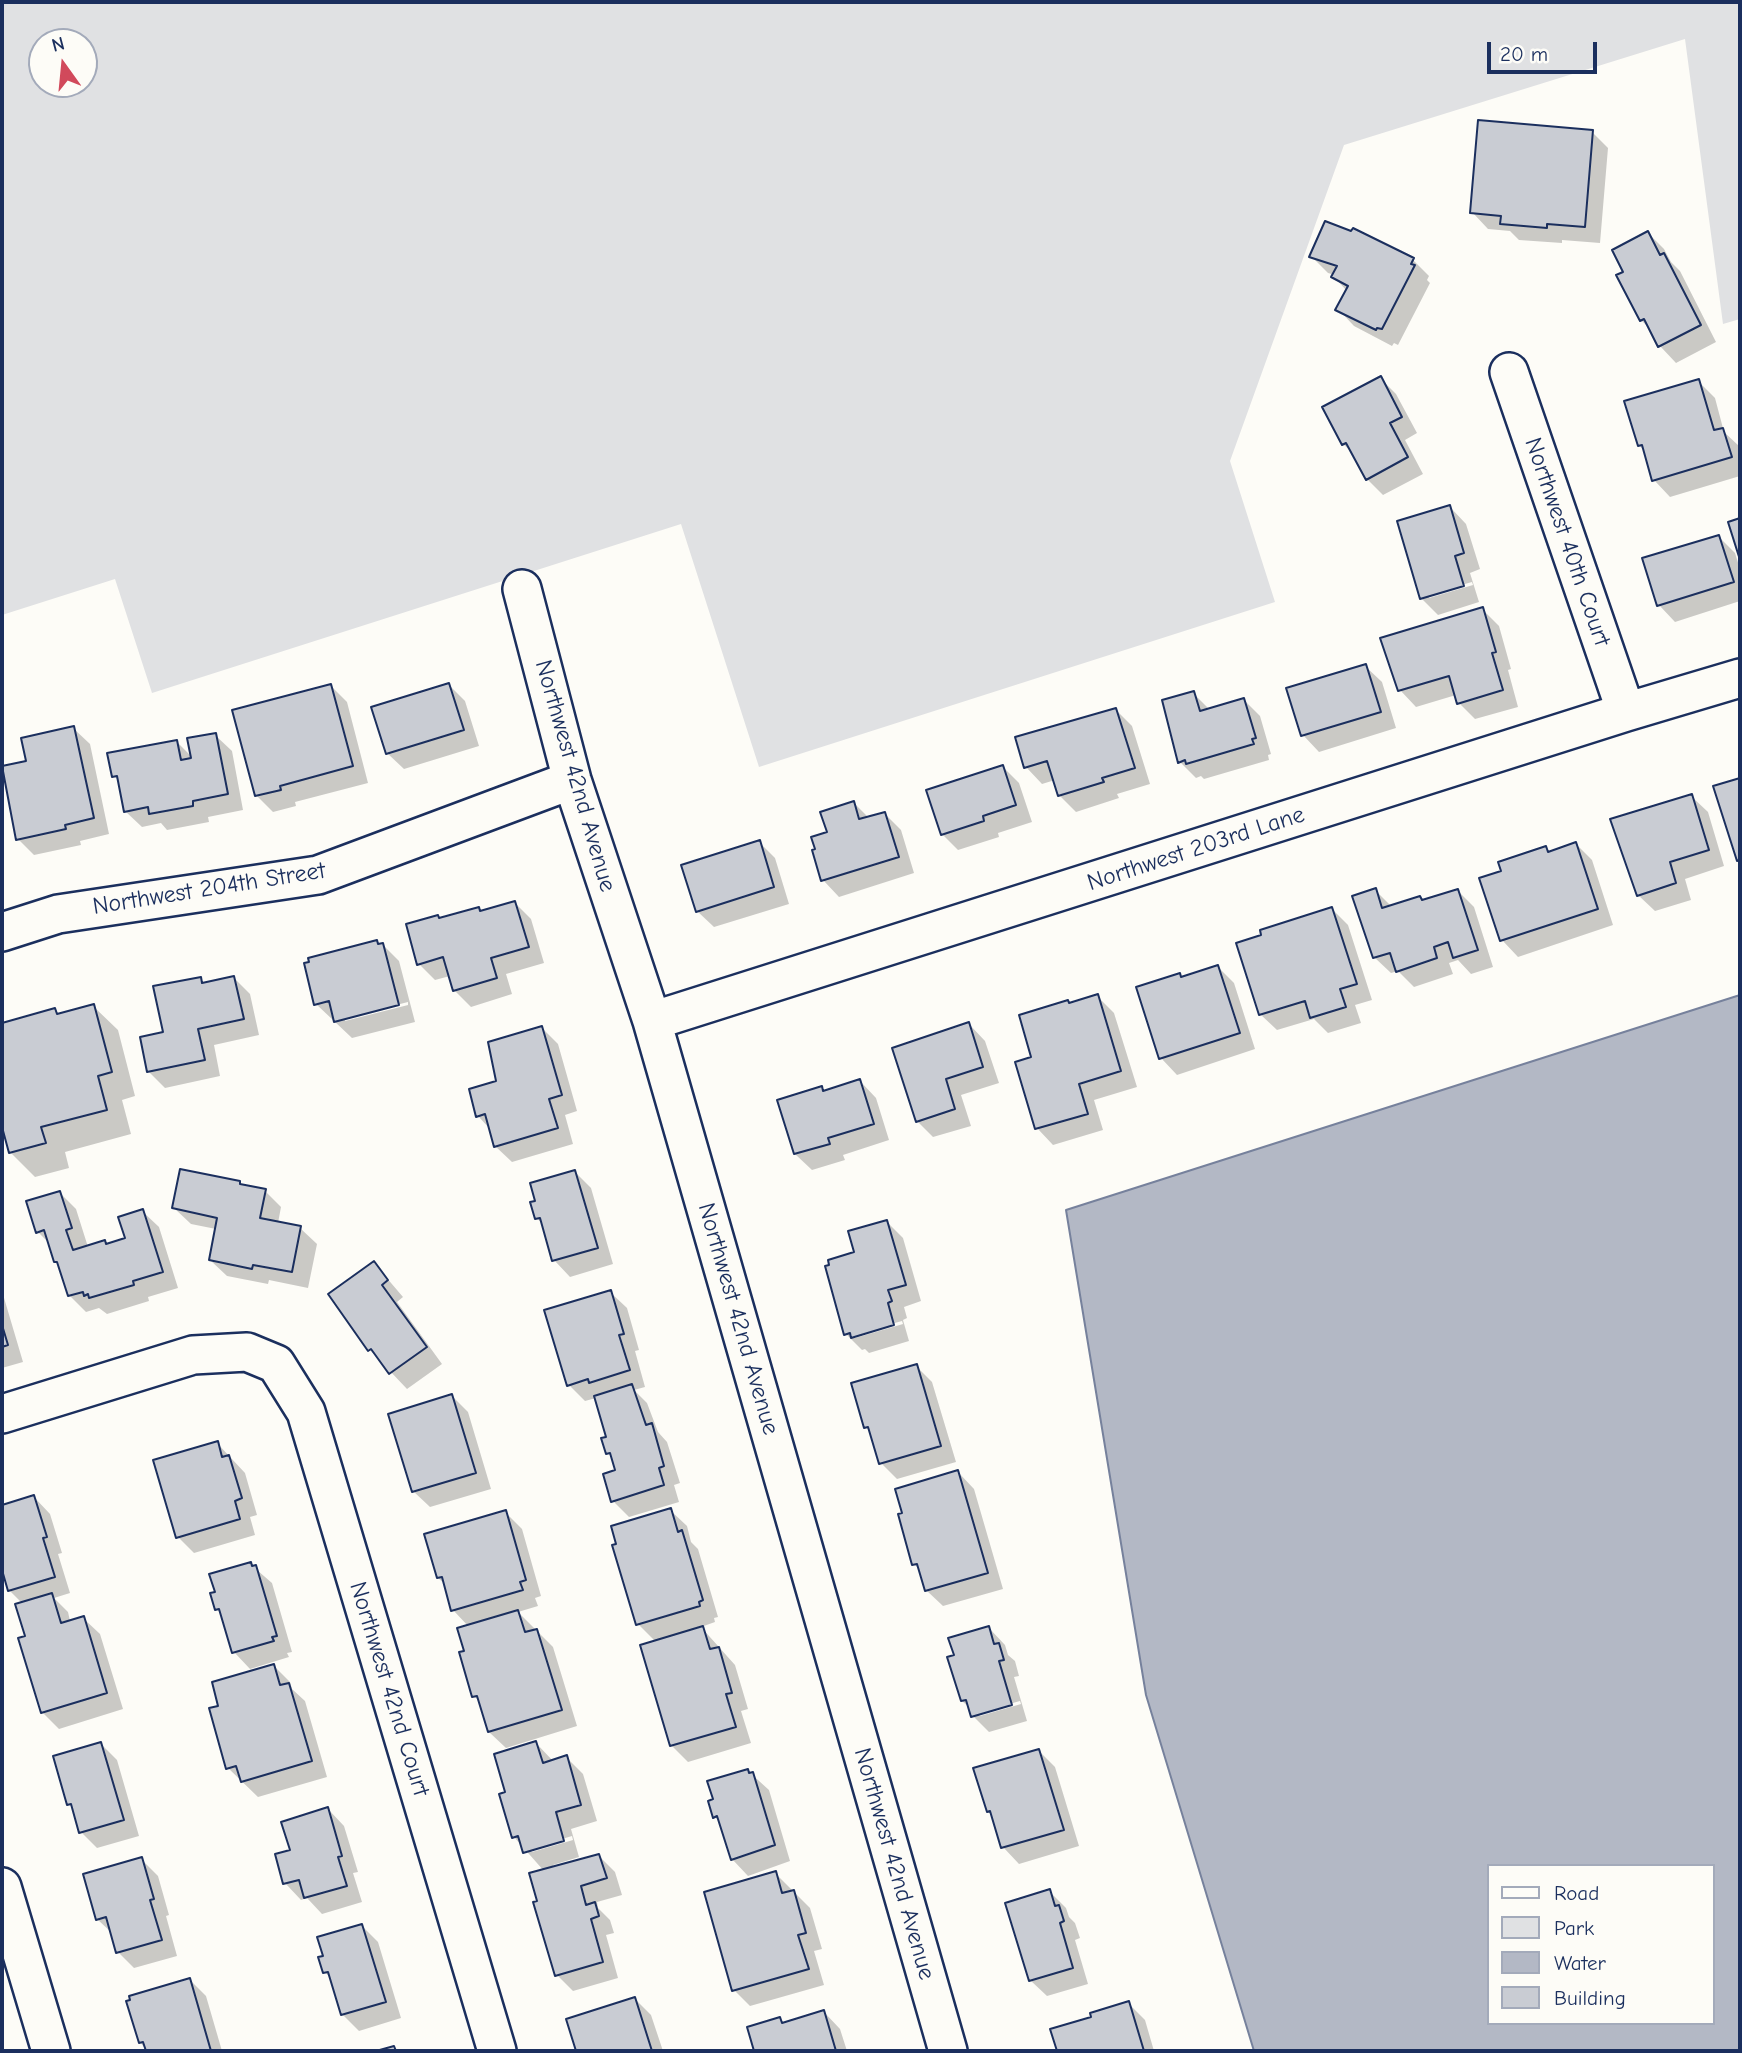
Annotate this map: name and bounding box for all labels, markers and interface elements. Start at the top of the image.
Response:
north arrow [28,28,98,98]
scale bar [1490,28,1600,72]
text: N [49,32,67,57]
text: 20 m [1500,42,1548,66]
street label: Northwest 40th Court [1518,434,1616,650]
street label: Northwest 42nd Avenue [528,657,622,895]
street label: Northwest 203rd Lane [1084,800,1308,898]
street label: Northwest 204th Street [91,856,327,922]
street label: Northwest 42nd Avenue [691,1200,785,1438]
street label: Northwest 42nd Court [343,1578,435,1800]
street label: Northwest 42nd Avenue [847,1745,941,1983]
legend [1486,1864,1714,2025]
text: Road [1554,1881,1599,1905]
text: Park [1554,1916,1594,1940]
text: Water [1554,1951,1606,1975]
text: Building [1554,1986,1626,2010]

